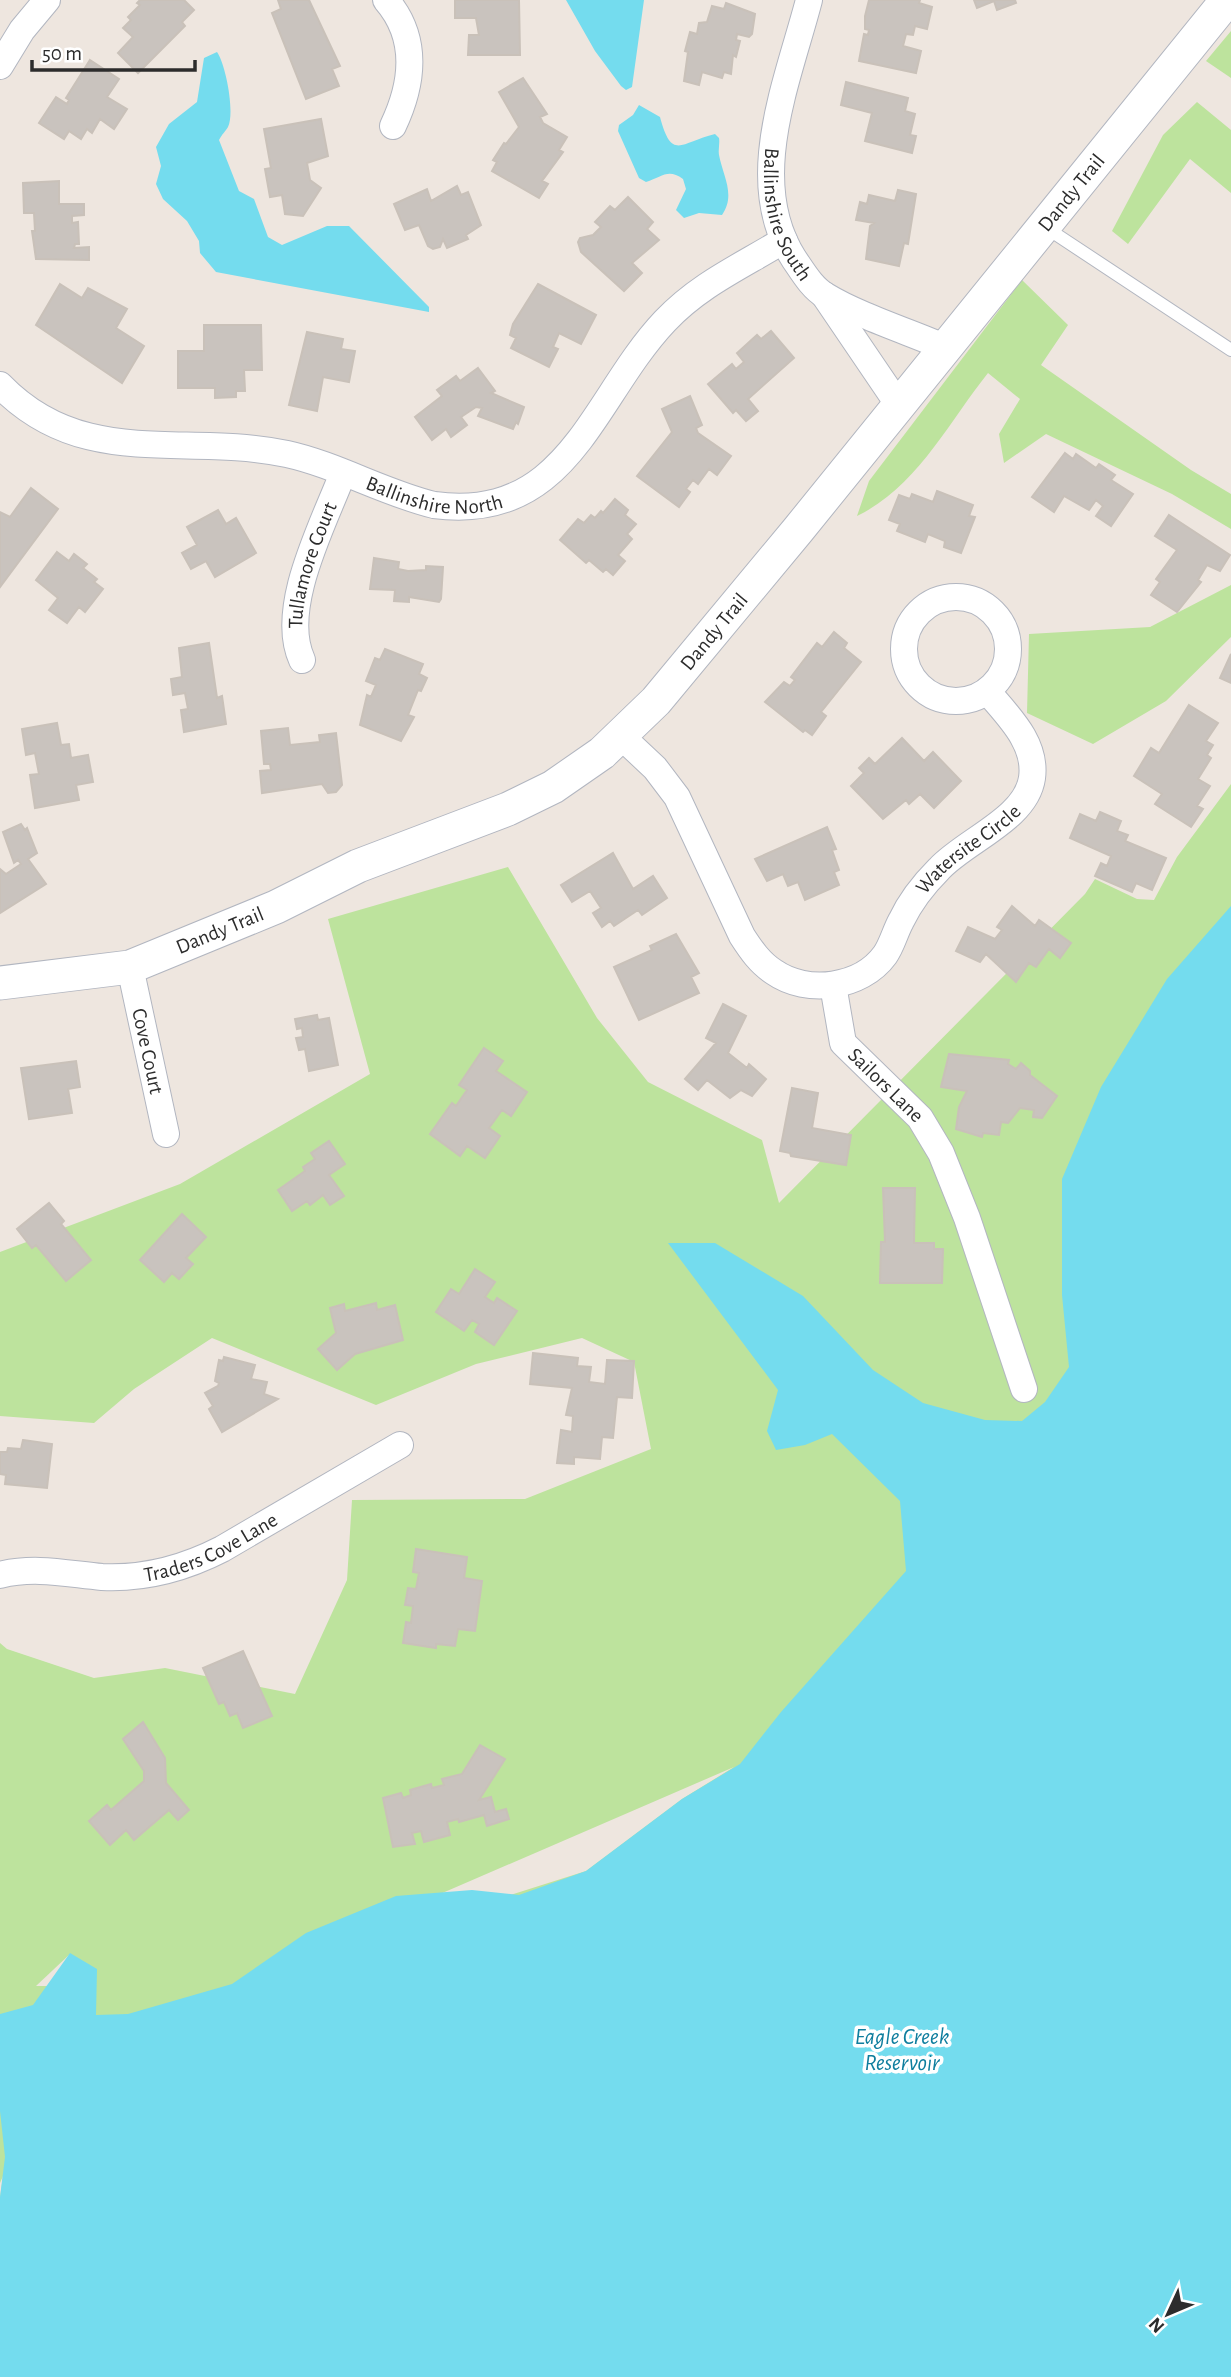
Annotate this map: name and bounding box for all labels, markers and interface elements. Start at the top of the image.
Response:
scale bar [32,28,194,72]
text: 50 m [42,43,82,64]
street label: Ballinshire South [760,147,815,285]
street label: Dandy Trail [1034,150,1109,236]
street label: Ballinshire North [363,473,505,518]
street label: Tullamore Court [285,499,341,629]
street label: Dandy Trail [676,589,752,674]
street label: Watersite Circle [912,801,1025,898]
street label: Dandy Trail [173,903,267,958]
street label: Cove Court [128,1006,167,1096]
street label: Sailors Lane [844,1044,928,1126]
street label: Traders Cove Lane [142,1509,281,1586]
water label: Eagle Creek Reservoir [855,2026,950,2075]
north arrow [1133,2279,1203,2349]
text: N [1145,2313,1168,2336]

